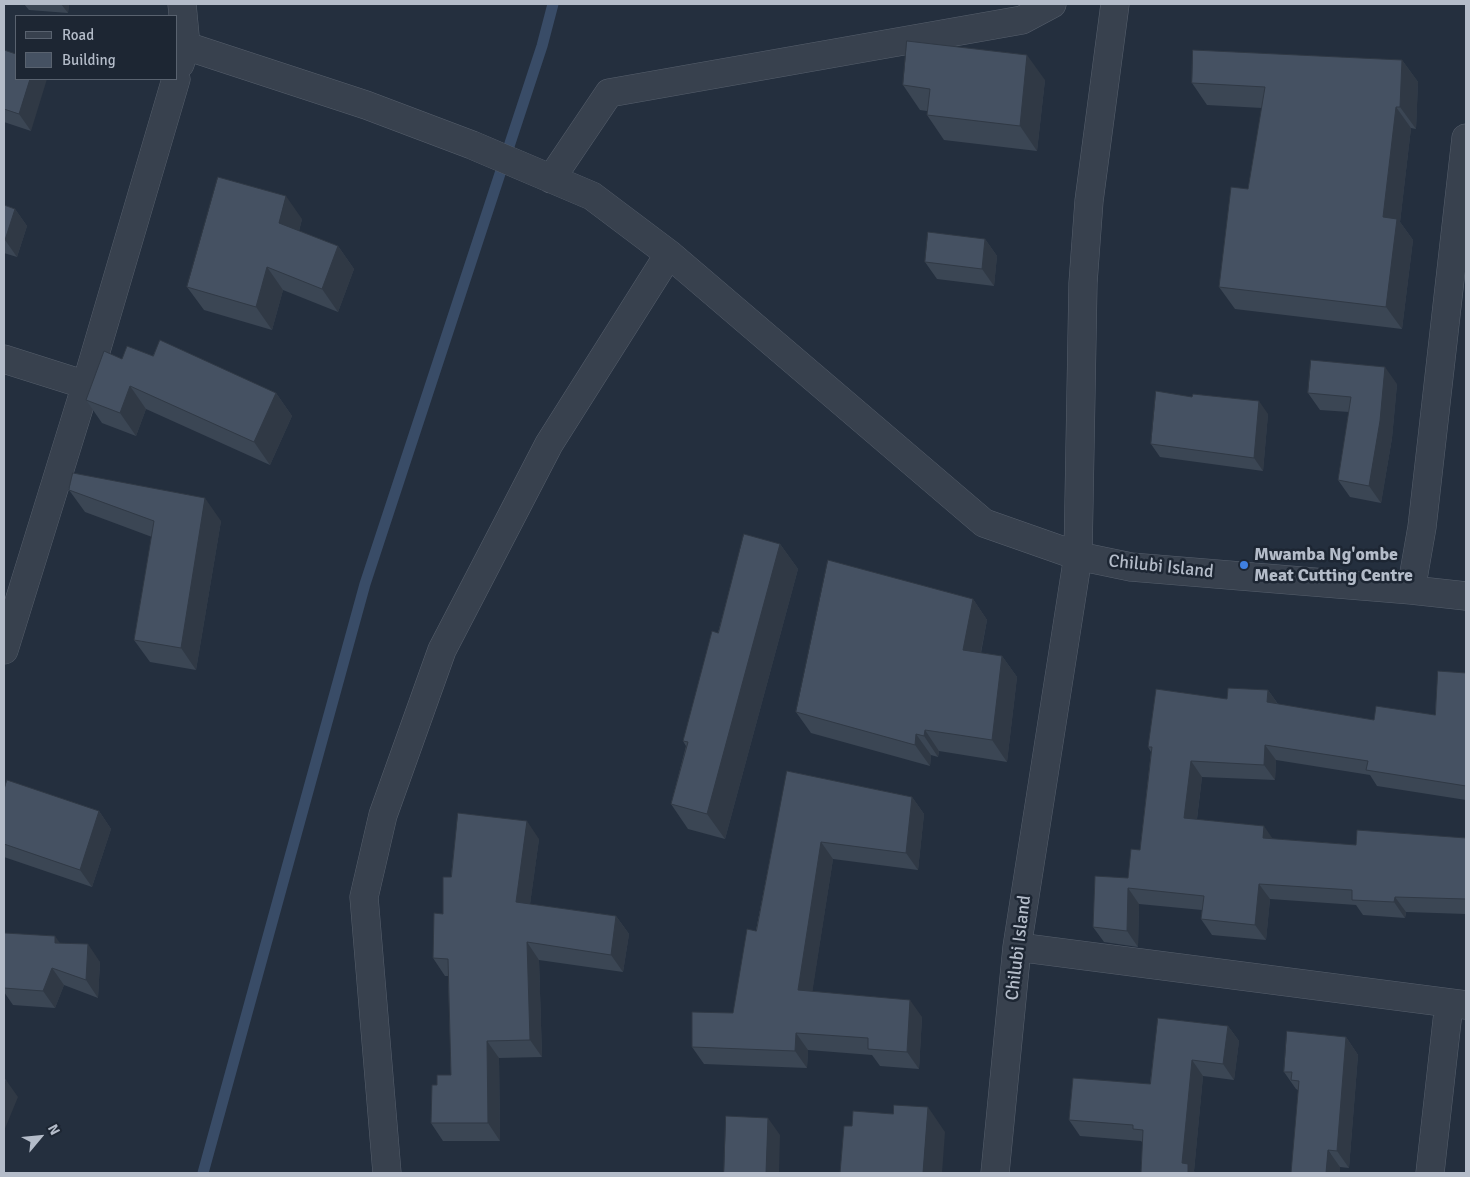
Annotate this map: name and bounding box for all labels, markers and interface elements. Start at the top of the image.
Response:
legend [15,15,178,80]
text: Road [62,26,94,44]
text: Building [62,51,116,69]
place label: Mwamba Ng'ombe Meat Cutting Centre [1254,544,1413,586]
street label: Chilubi Island [1107,551,1215,583]
marker: Mwamba Ng'ombe Meat Cutting Centre [1238,559,1250,571]
street label: Chilubi Island [1002,894,1036,1002]
north arrow [15,1112,65,1162]
text: N [44,1121,63,1138]

